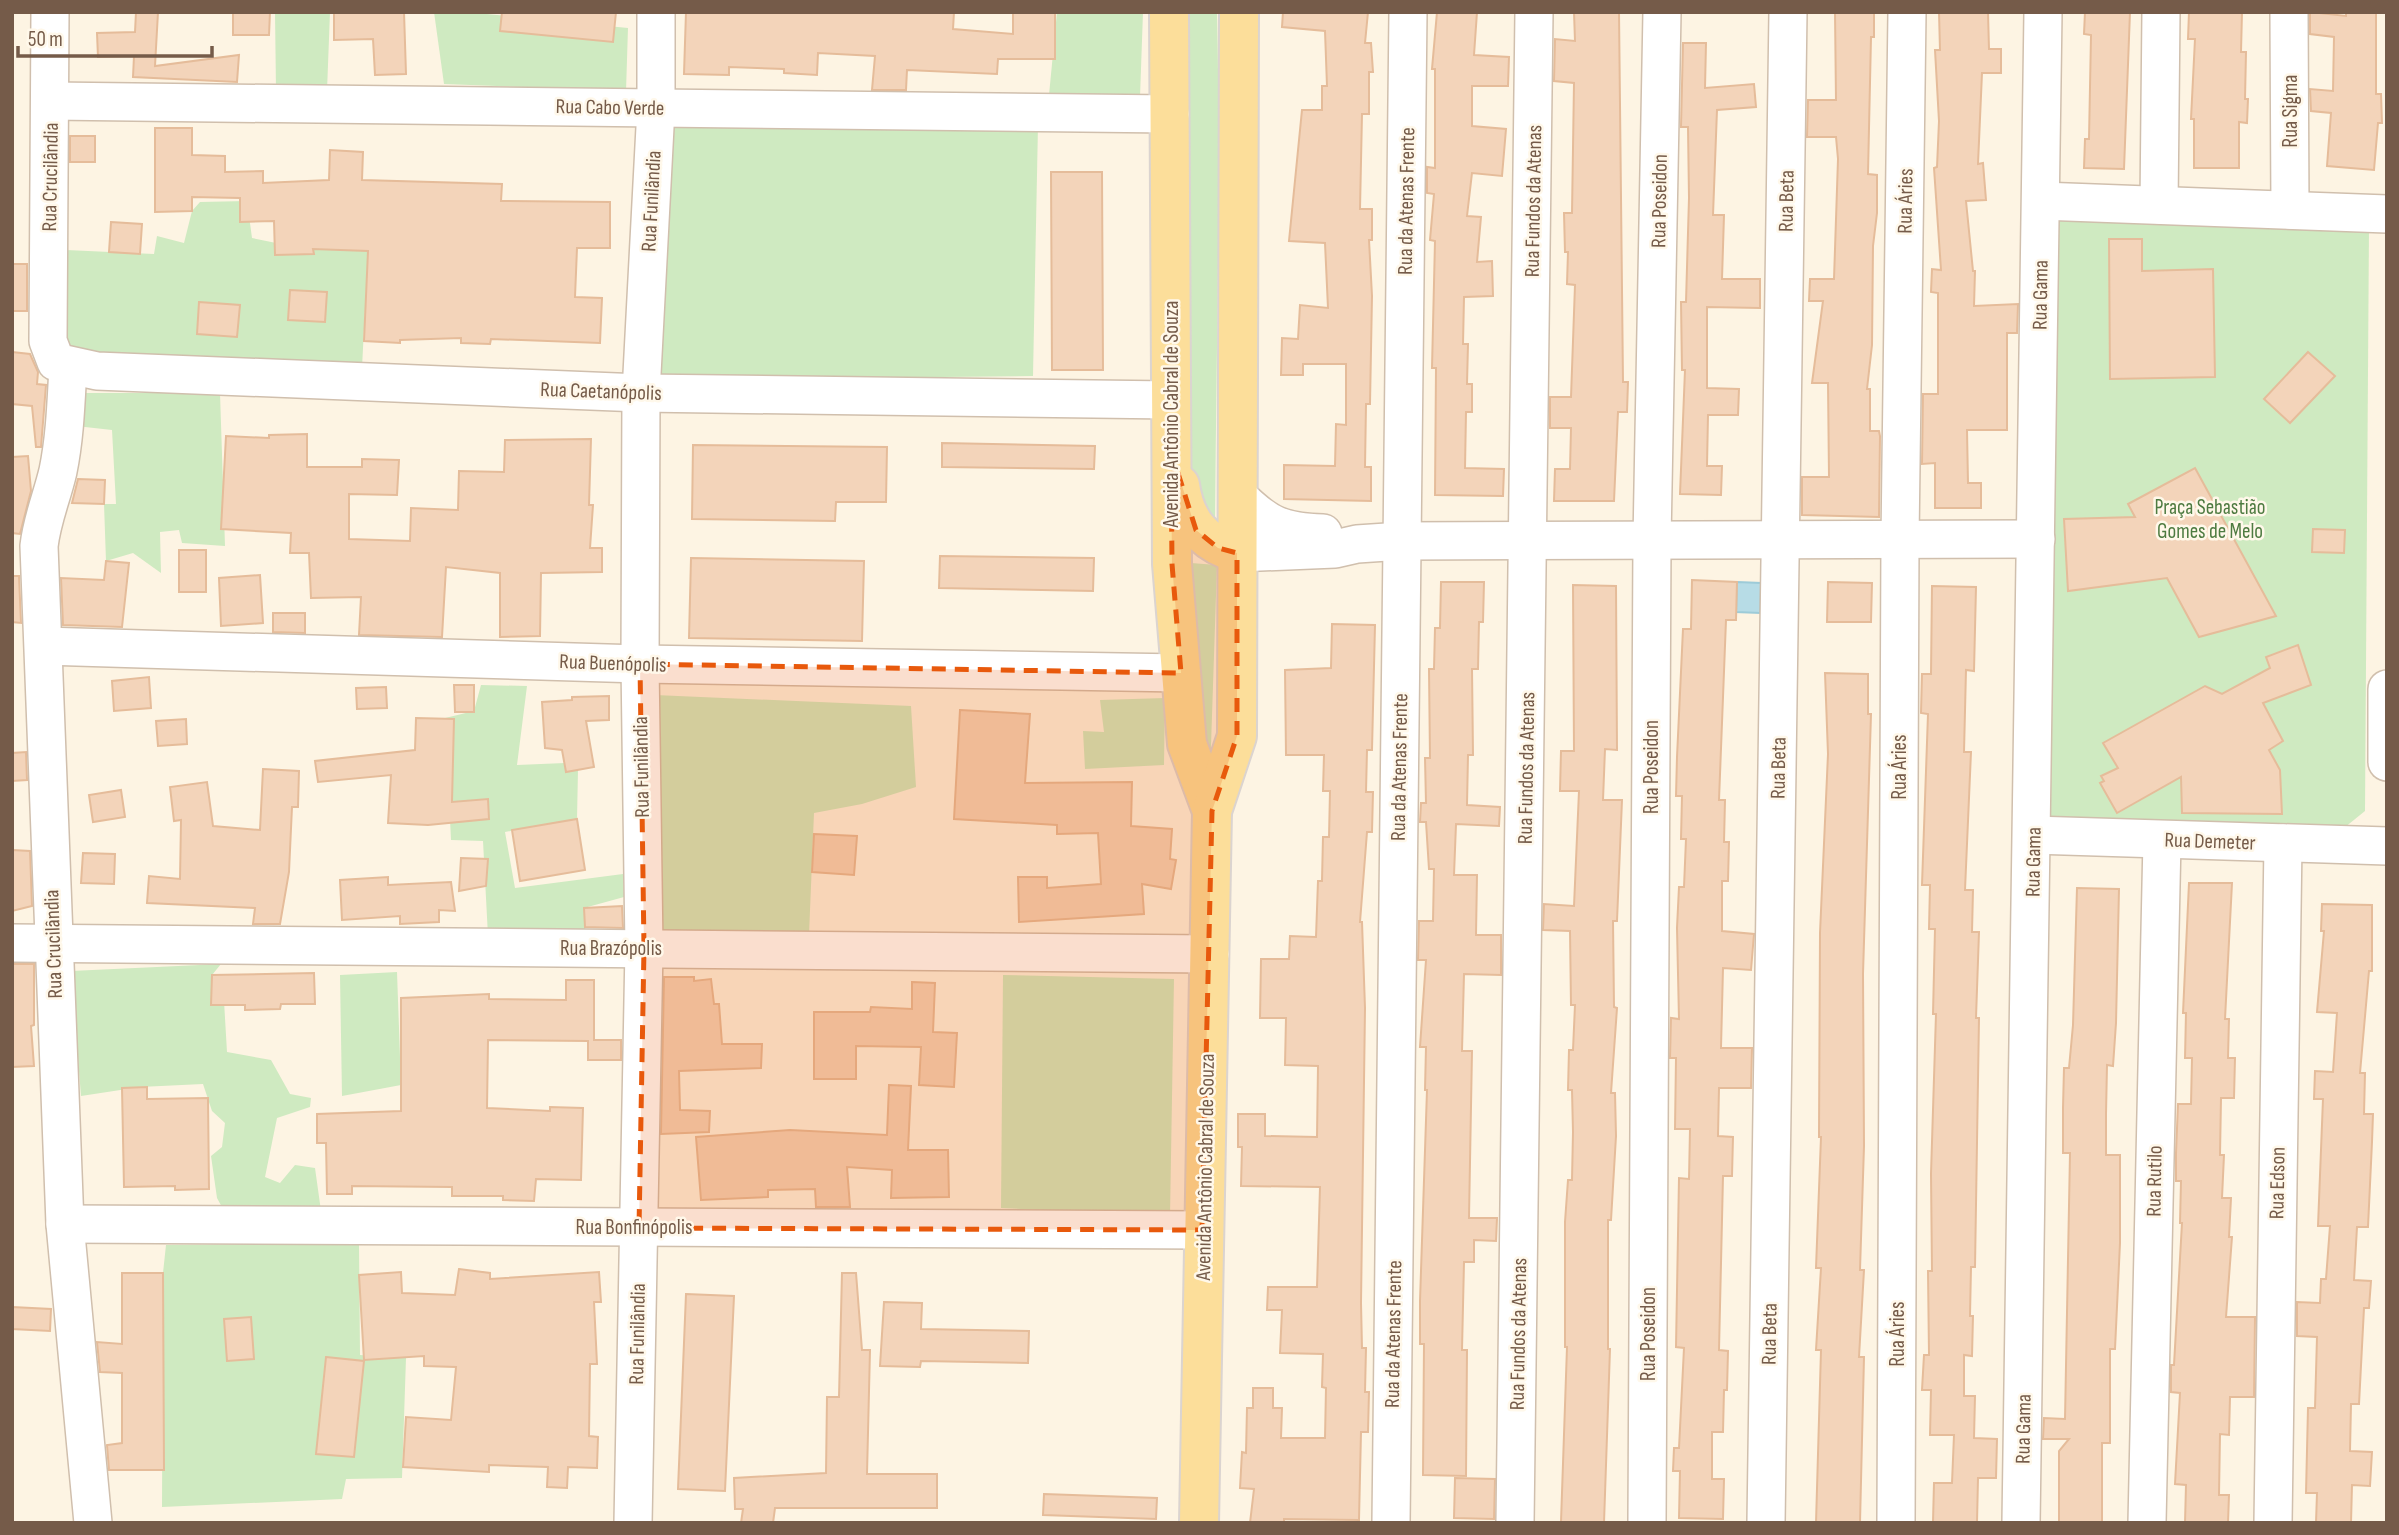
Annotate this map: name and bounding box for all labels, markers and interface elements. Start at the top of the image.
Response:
scale bar [18,14,212,58]
text: 50 m [28,27,63,52]
street label: Rua Sigma [2278,75,2303,147]
street label: Rua Cabo Verde [555,94,665,121]
street label: Rua Crucilândia [37,122,64,232]
street label: Rua Fundos da Atenas [1520,125,1547,277]
street label: Rua da Atenas Frente [1393,127,1420,275]
street label: Rua Funilândia [636,150,667,252]
street label: Rua Poseidon [1646,154,1673,248]
street label: Rua Áries [1892,168,1919,234]
street label: Rua Beta [1773,170,1800,232]
street label: Rua Gama [2027,260,2054,330]
street label: Avenida Antônio Cabral de Souza [1159,301,1184,528]
street label: Rua Caetanópolis [540,377,662,406]
park label: Praça Sebastião Gomes de Melo [2154,495,2266,544]
street label: Rua Buenópolis [559,649,667,678]
street label: Rua Fundos da Atenas [1513,692,1540,844]
street label: Rua da Atenas Frente [1386,693,1413,841]
street label: Rua Funilândia [628,716,655,818]
street label: Rua Poseidon [1639,720,1664,814]
street label: Rua Áries [1887,734,1912,800]
street label: Rua Beta [1765,737,1792,799]
street label: Rua Gama [2020,827,2047,897]
street label: Rua Demeter [2164,827,2256,856]
street label: Rua Crucilândia [39,889,68,999]
street label: Rua Brazópolis [560,936,662,961]
street label: Avenida Antônio Cabral de Souza [1191,1053,1220,1282]
street label: Rua Rutilo [2141,1145,2168,1217]
street label: Rua Edson [2264,1147,2291,1219]
street label: Rua Bonfinópolis [575,1215,693,1240]
street label: Rua Fundos da Atenas [1505,1258,1532,1410]
street label: Rua da Atenas Frente [1380,1260,1407,1408]
street label: Rua Funilândia [624,1283,651,1385]
street label: Rua Poseidon [1636,1287,1661,1381]
street label: Rua Áries [1885,1301,1910,1367]
street label: Rua Beta [1756,1303,1783,1365]
street label: Rua Gama [2010,1394,2037,1464]

